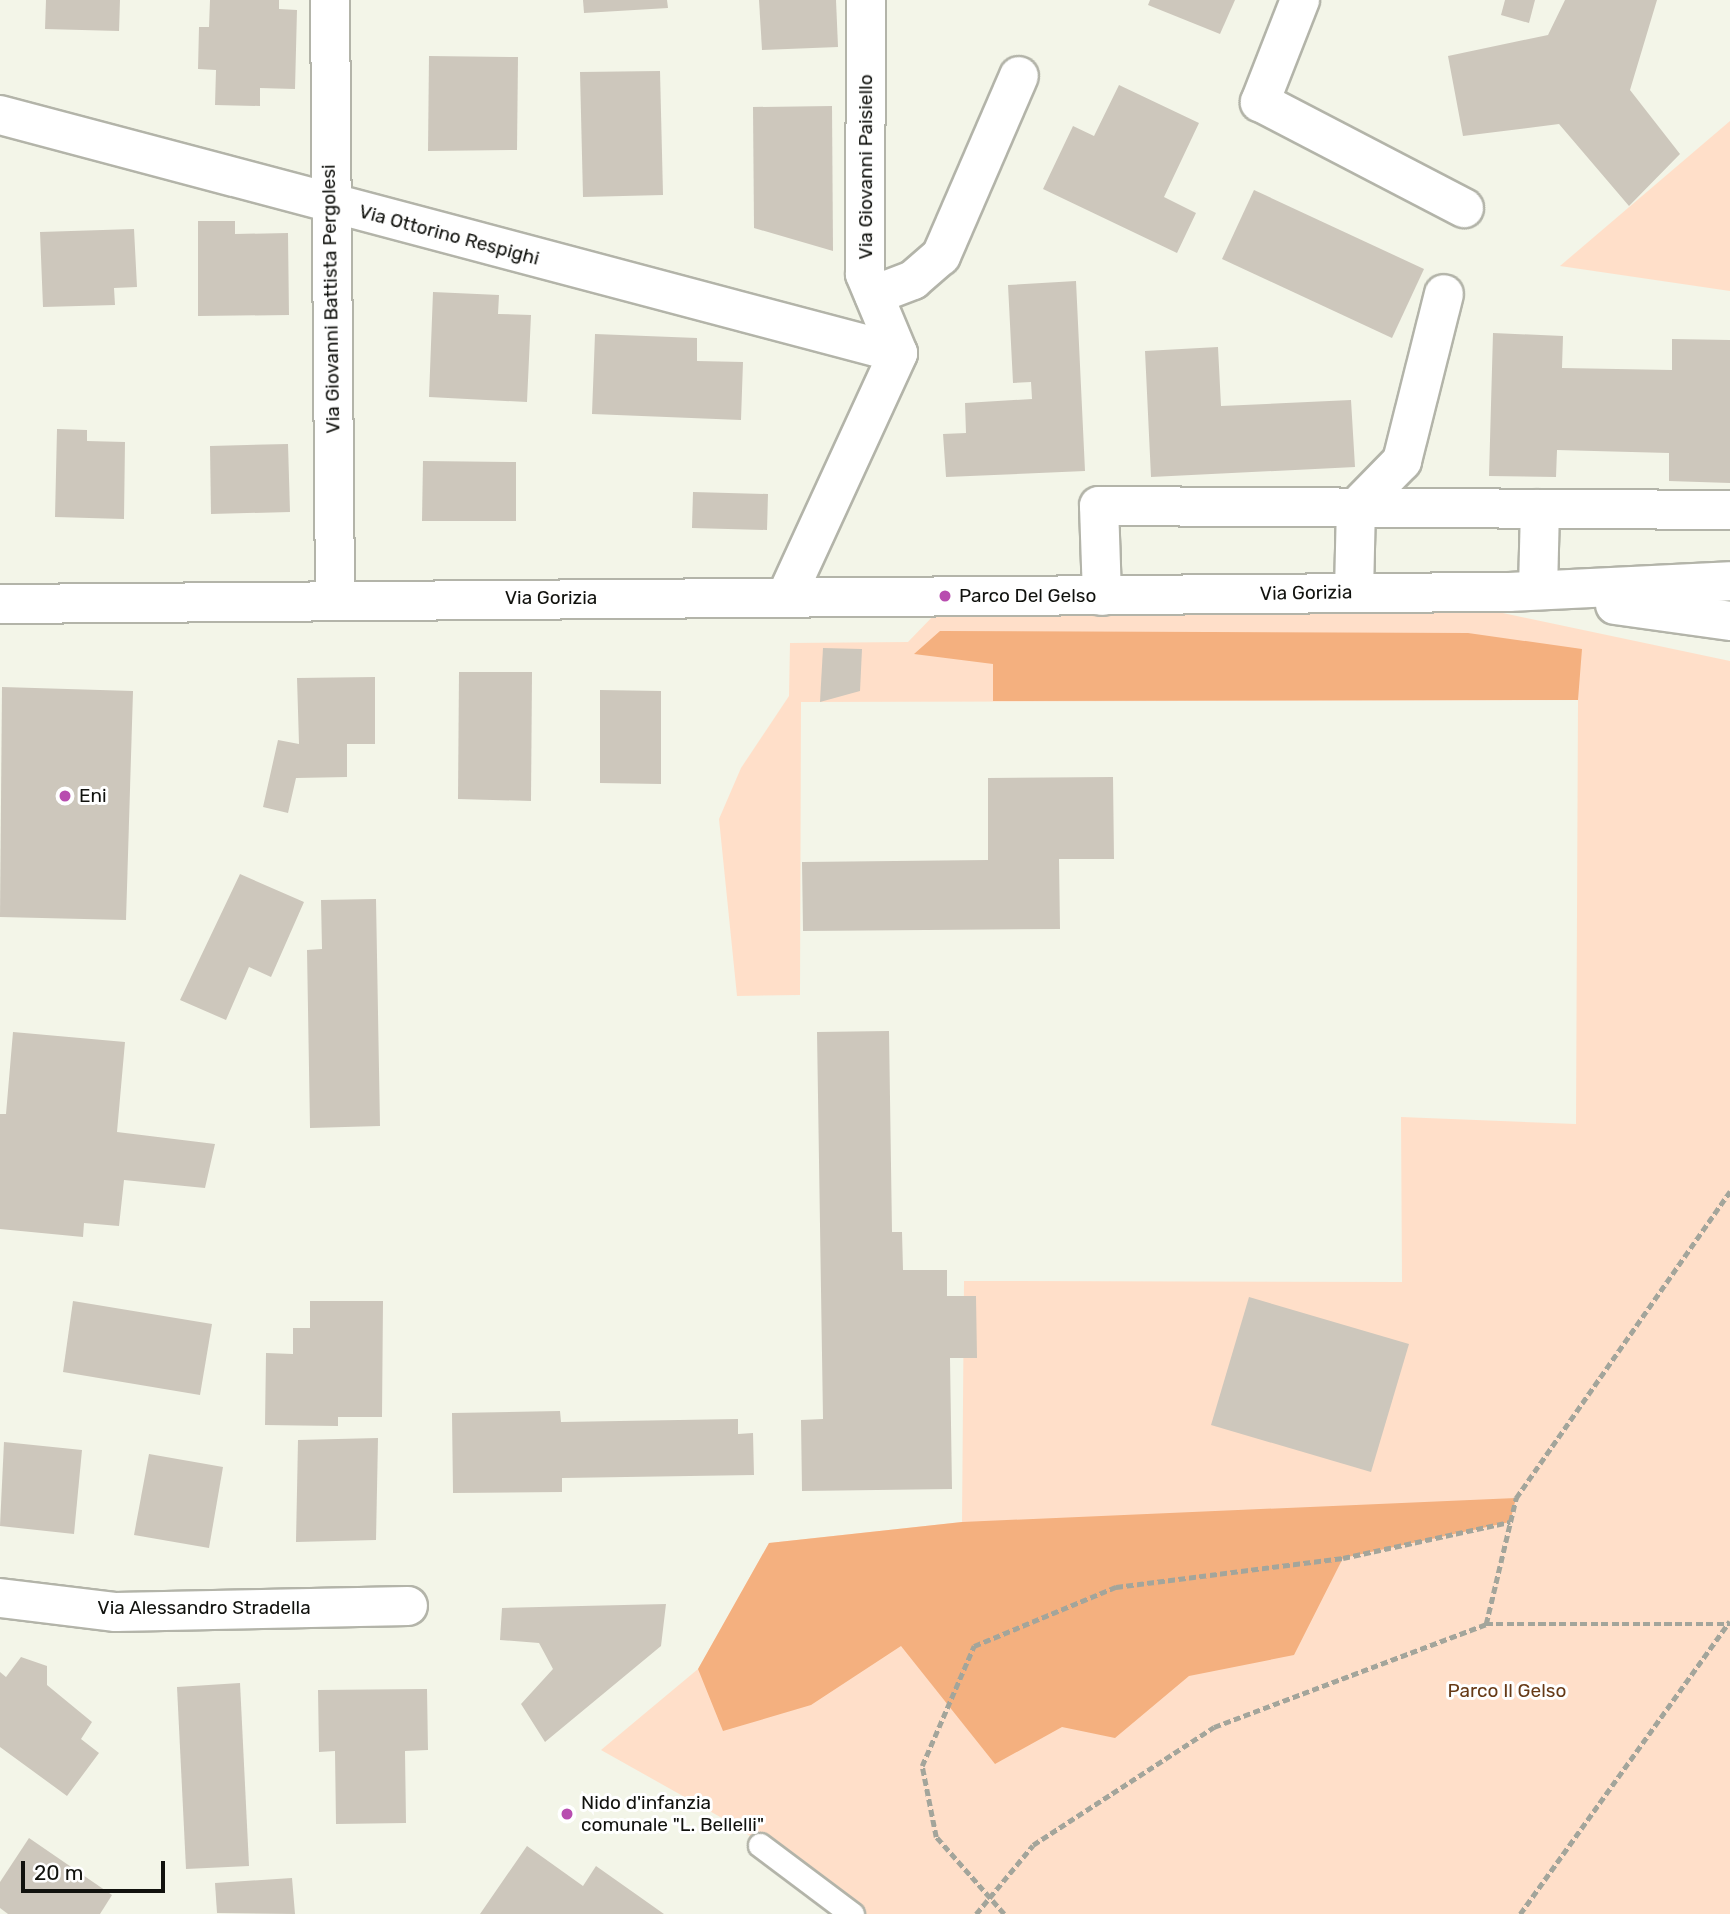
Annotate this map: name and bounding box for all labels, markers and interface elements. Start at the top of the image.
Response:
street label: Via Giovanni Paisiello [855,74,877,260]
street label: Via Giovanni Battista Pergolesi [317,164,345,434]
street label: Via Ottorino Respighi [356,200,542,270]
street label: Via Gorizia [1260,581,1352,605]
place label: Parco Del Gelso [959,585,1096,607]
street label: Via Gorizia [505,587,597,609]
marker: Parco Del Gelso [937,588,953,604]
place label: Eni [79,785,107,807]
marker: Eni [57,788,73,804]
street label: Via Alessandro Stradella [97,1597,311,1619]
park label: Parco Il Gelso [1448,1680,1566,1702]
place label: Nido d'infanzia comunale "L. Bellelli" [581,1792,764,1836]
marker: Nido d'infanzia comunale "L. Bellelli" [559,1806,575,1822]
scale bar [24,1848,168,1892]
text: 20 m [34,1860,83,1885]

